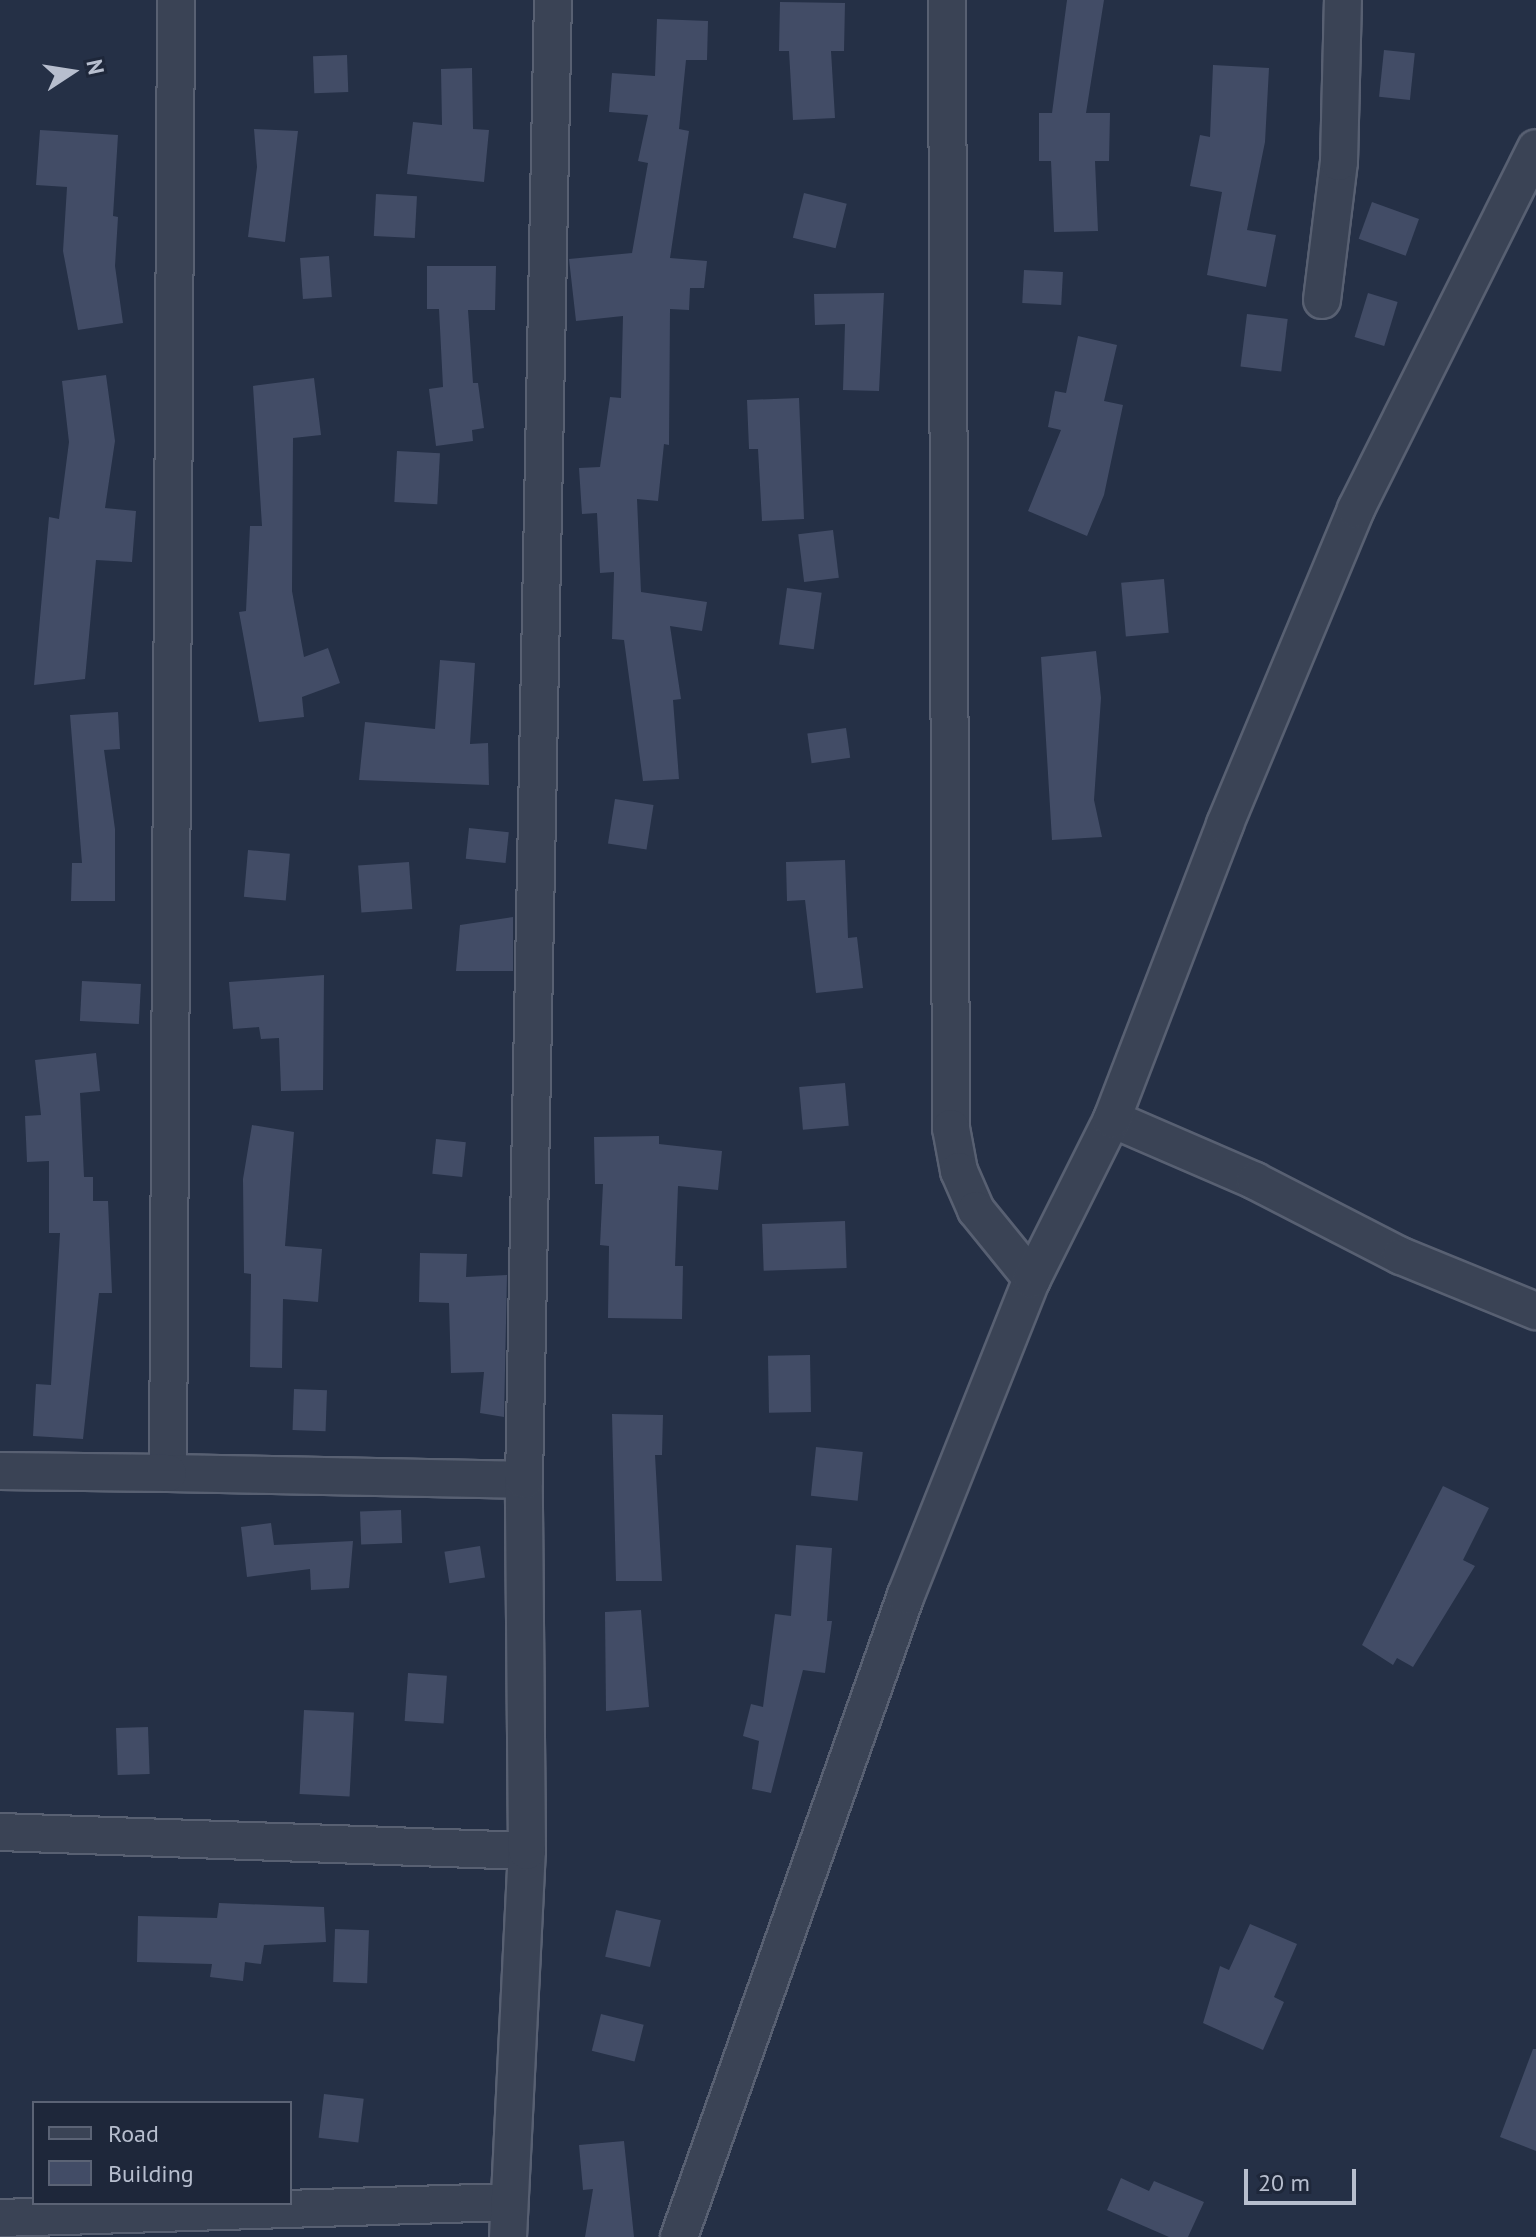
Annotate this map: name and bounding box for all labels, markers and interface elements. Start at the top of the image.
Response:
north arrow [32,32,112,112]
text: N [80,57,111,77]
legend [32,2101,292,2205]
text: Road [108,2118,159,2149]
scale bar [1248,2153,1360,2203]
text: Building [108,2158,194,2189]
text: 20 m [1258,2167,1310,2198]

